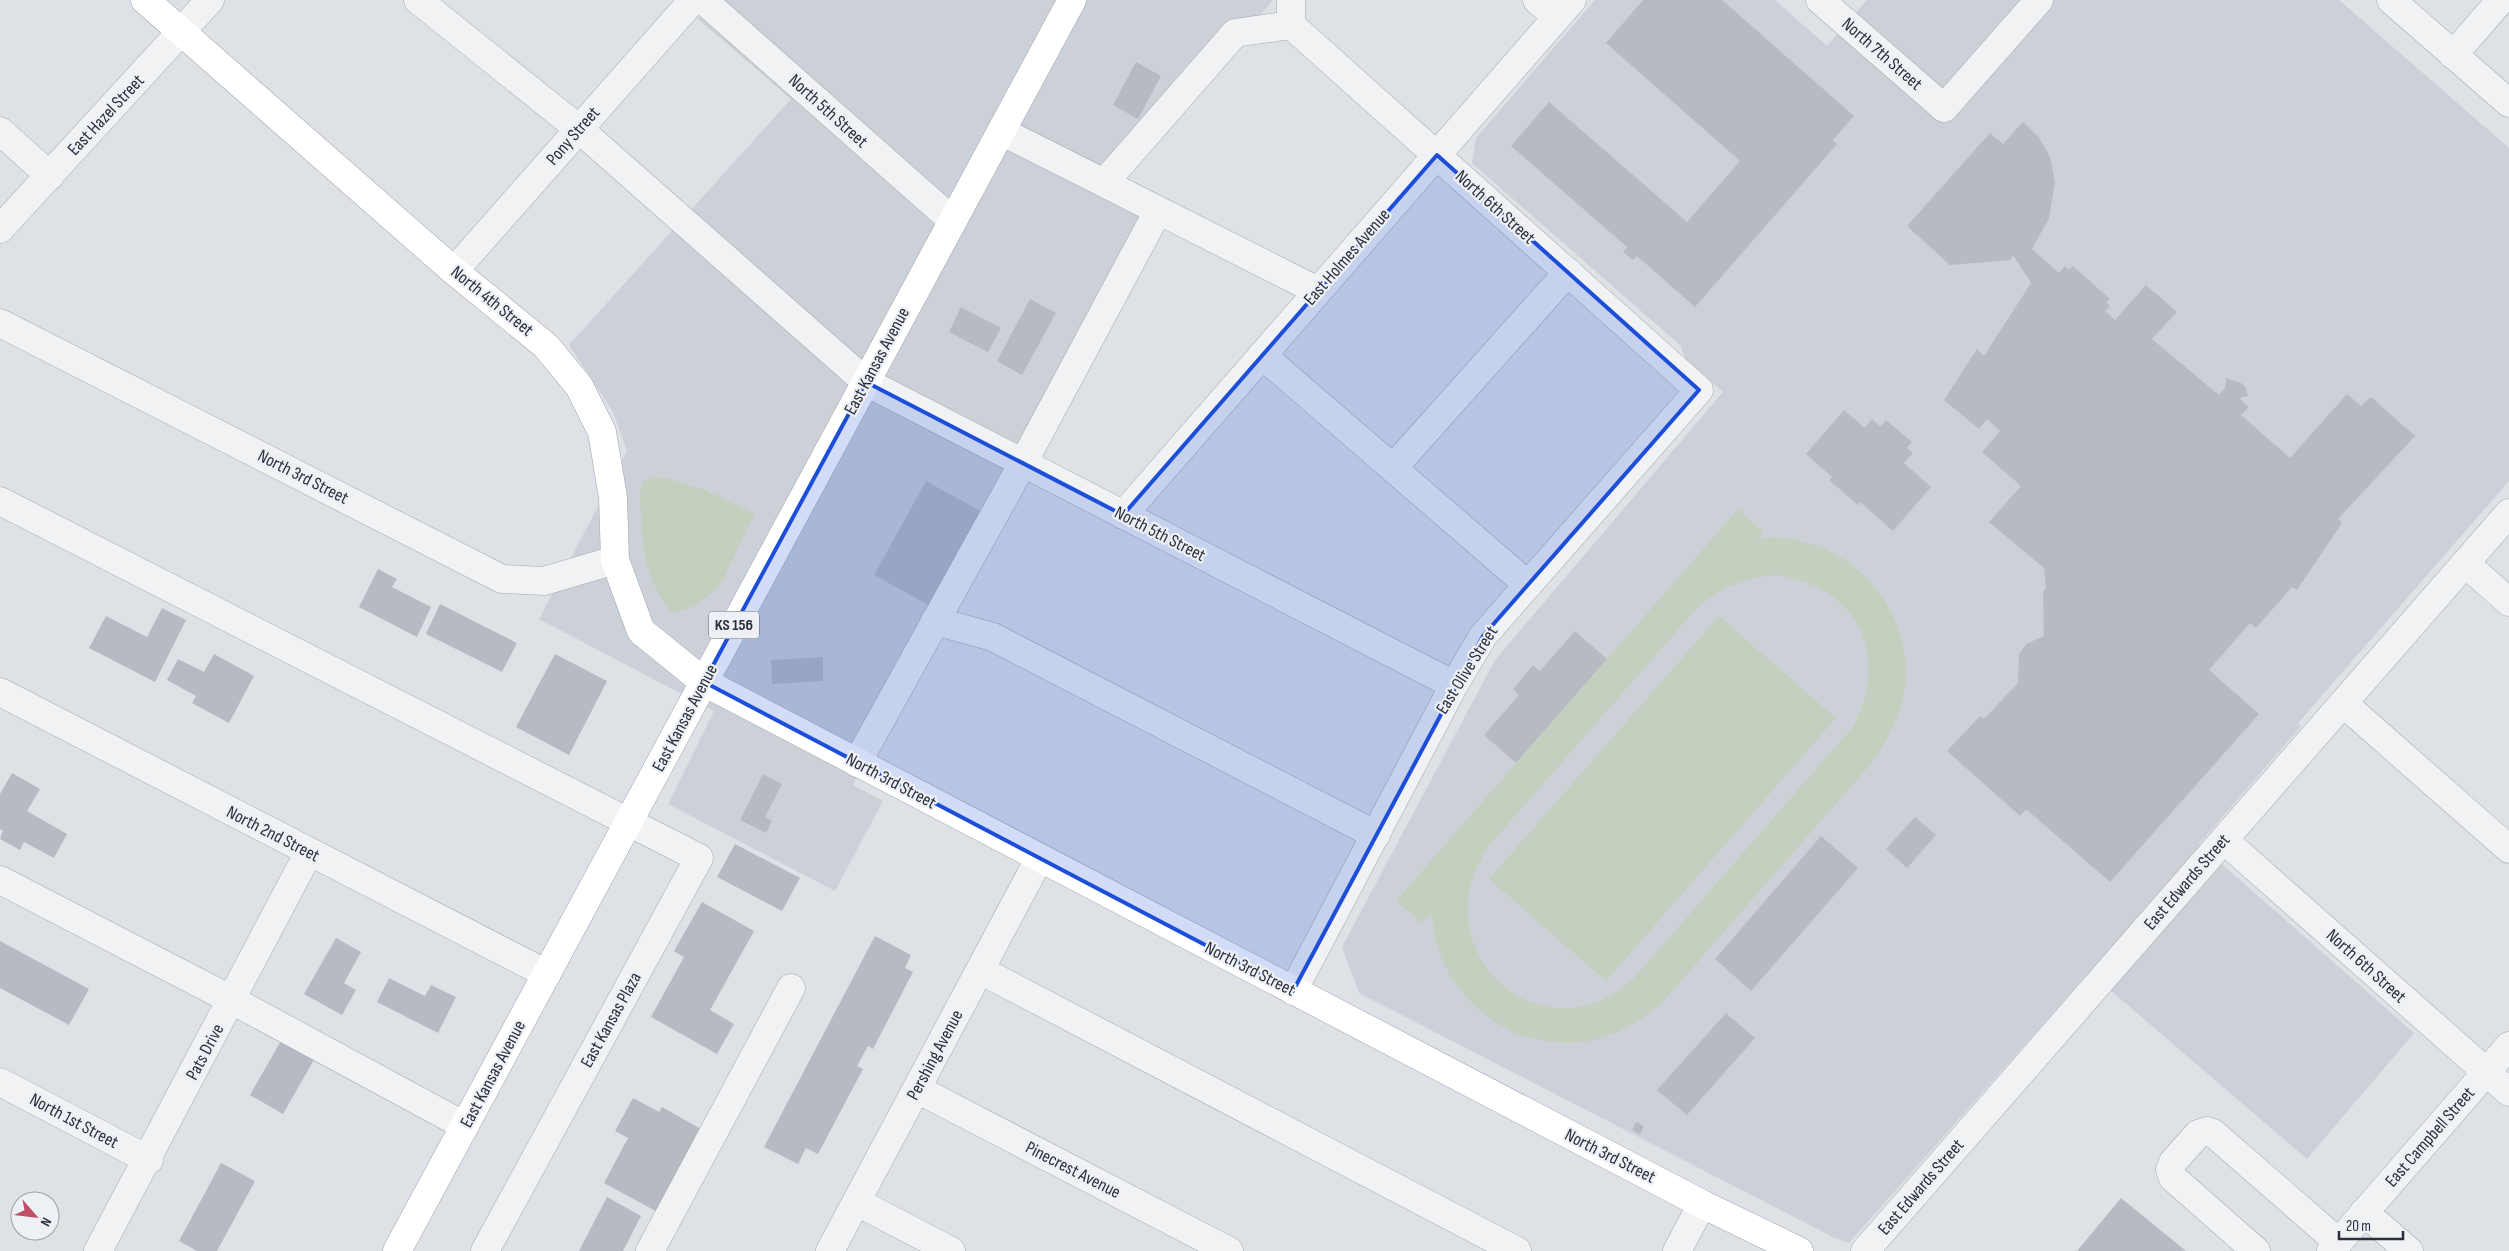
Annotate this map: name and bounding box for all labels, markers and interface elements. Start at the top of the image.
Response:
street label: North 7th Street [1838,13,1927,95]
street label: East Hazel Street [63,70,149,160]
street label: North 5th Street [784,70,872,152]
street label: Pony Street [542,102,604,169]
street label: North 6th Street [1451,166,1540,249]
street label: East Holmes Avenue [1299,204,1395,310]
street label: North 4th Street [447,261,538,341]
street label: East Kansas Avenue [840,304,914,418]
street label: North 3rd Street [254,445,352,509]
street label: North 5th Street [1111,502,1209,566]
road number: KS 156 [709,612,759,638]
street label: East Olive Street [1432,622,1503,718]
street label: East Kansas Avenue [648,661,722,775]
street label: North 3rd Street [842,749,940,814]
street label: North 2nd Street [223,802,323,867]
street label: East Edwards Street [2140,829,2235,934]
street label: North 6th Street [2322,925,2411,1008]
street label: North 3rd Street [1201,937,1299,1001]
street label: East Kansas Plaza [576,969,646,1071]
street label: Pershing Avenue [902,1006,968,1104]
street label: East Kansas Avenue [456,1017,530,1131]
street label: Pats Drive [182,1020,228,1084]
street label: East Campbell Street [2381,1082,2479,1191]
street label: North 1st Street [26,1089,122,1153]
street label: North 3rd Street [1561,1124,1659,1188]
street label: East Edwards Street [1874,1134,1969,1239]
street label: Pinecrest Avenue [1022,1137,1124,1203]
north arrow [10,1191,60,1241]
scale bar [2339,1208,2403,1240]
text: N [37,1215,55,1229]
text: 20 m [2346,1217,2371,1236]

